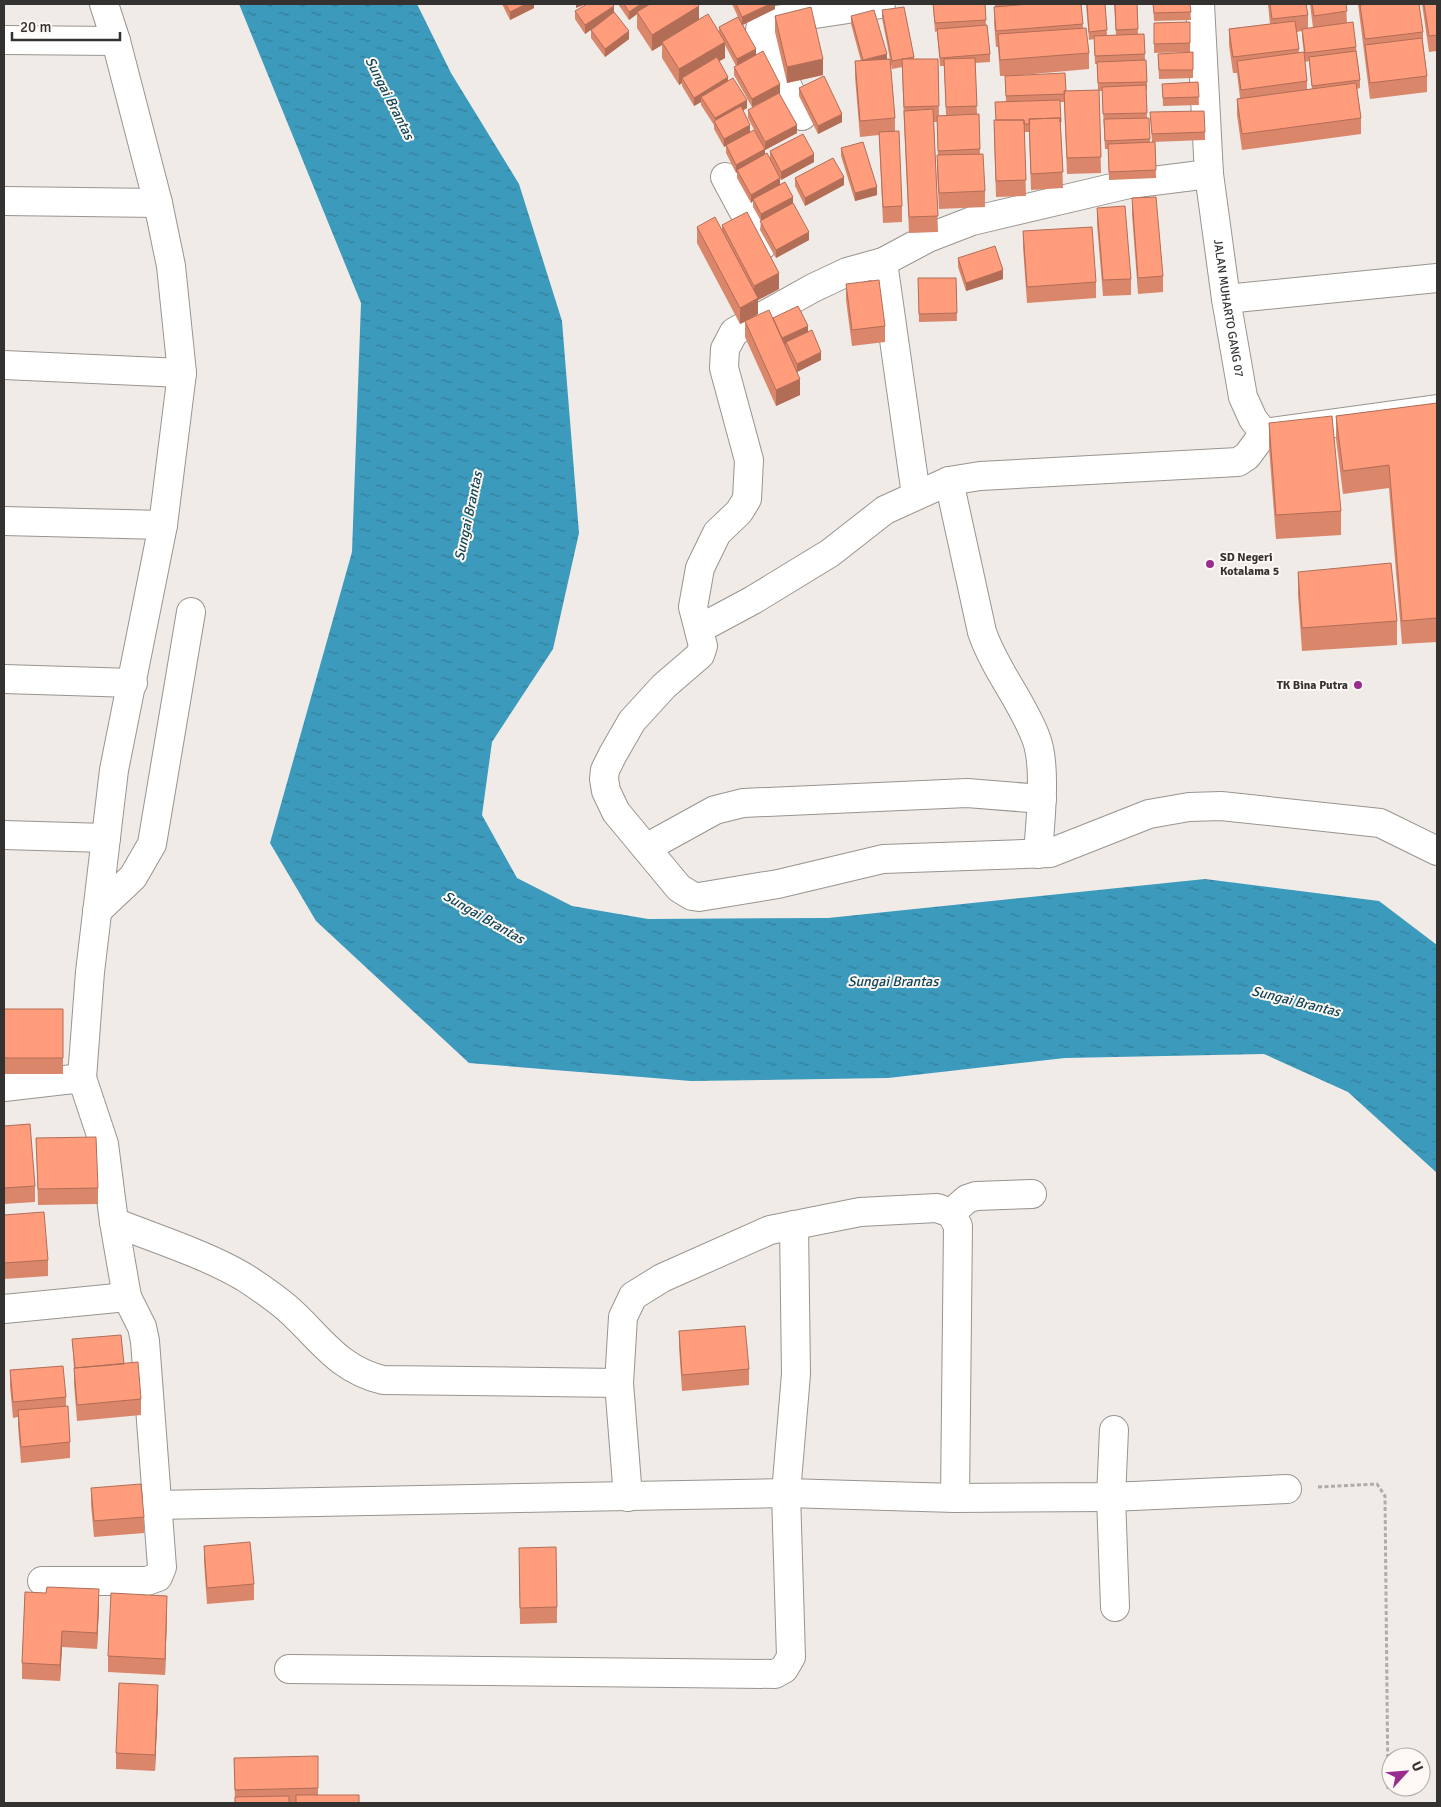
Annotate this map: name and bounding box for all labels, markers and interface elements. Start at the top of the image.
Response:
scale bar [12,10,120,42]
text: 20 m [20,18,51,36]
water label: Sungai Brantas [361,54,419,144]
street label: JALAN MUHARTO GANG 07 [1210,238,1246,379]
water label: Sungai Brantas [451,468,487,562]
place label: SD Negeri Kotalama 5 [1220,550,1279,579]
marker: SD Negeri Kotalama 5 [1204,558,1216,570]
place label: TK Bina Putra [1277,678,1348,693]
marker: TK Bina Putra [1352,679,1364,691]
water label: Sungai Brantas [440,887,529,948]
water label: Sungai Brantas [848,973,940,990]
water label: Sungai Brantas [1250,982,1344,1021]
north arrow [1381,1747,1431,1797]
text: U [1408,1759,1427,1774]

